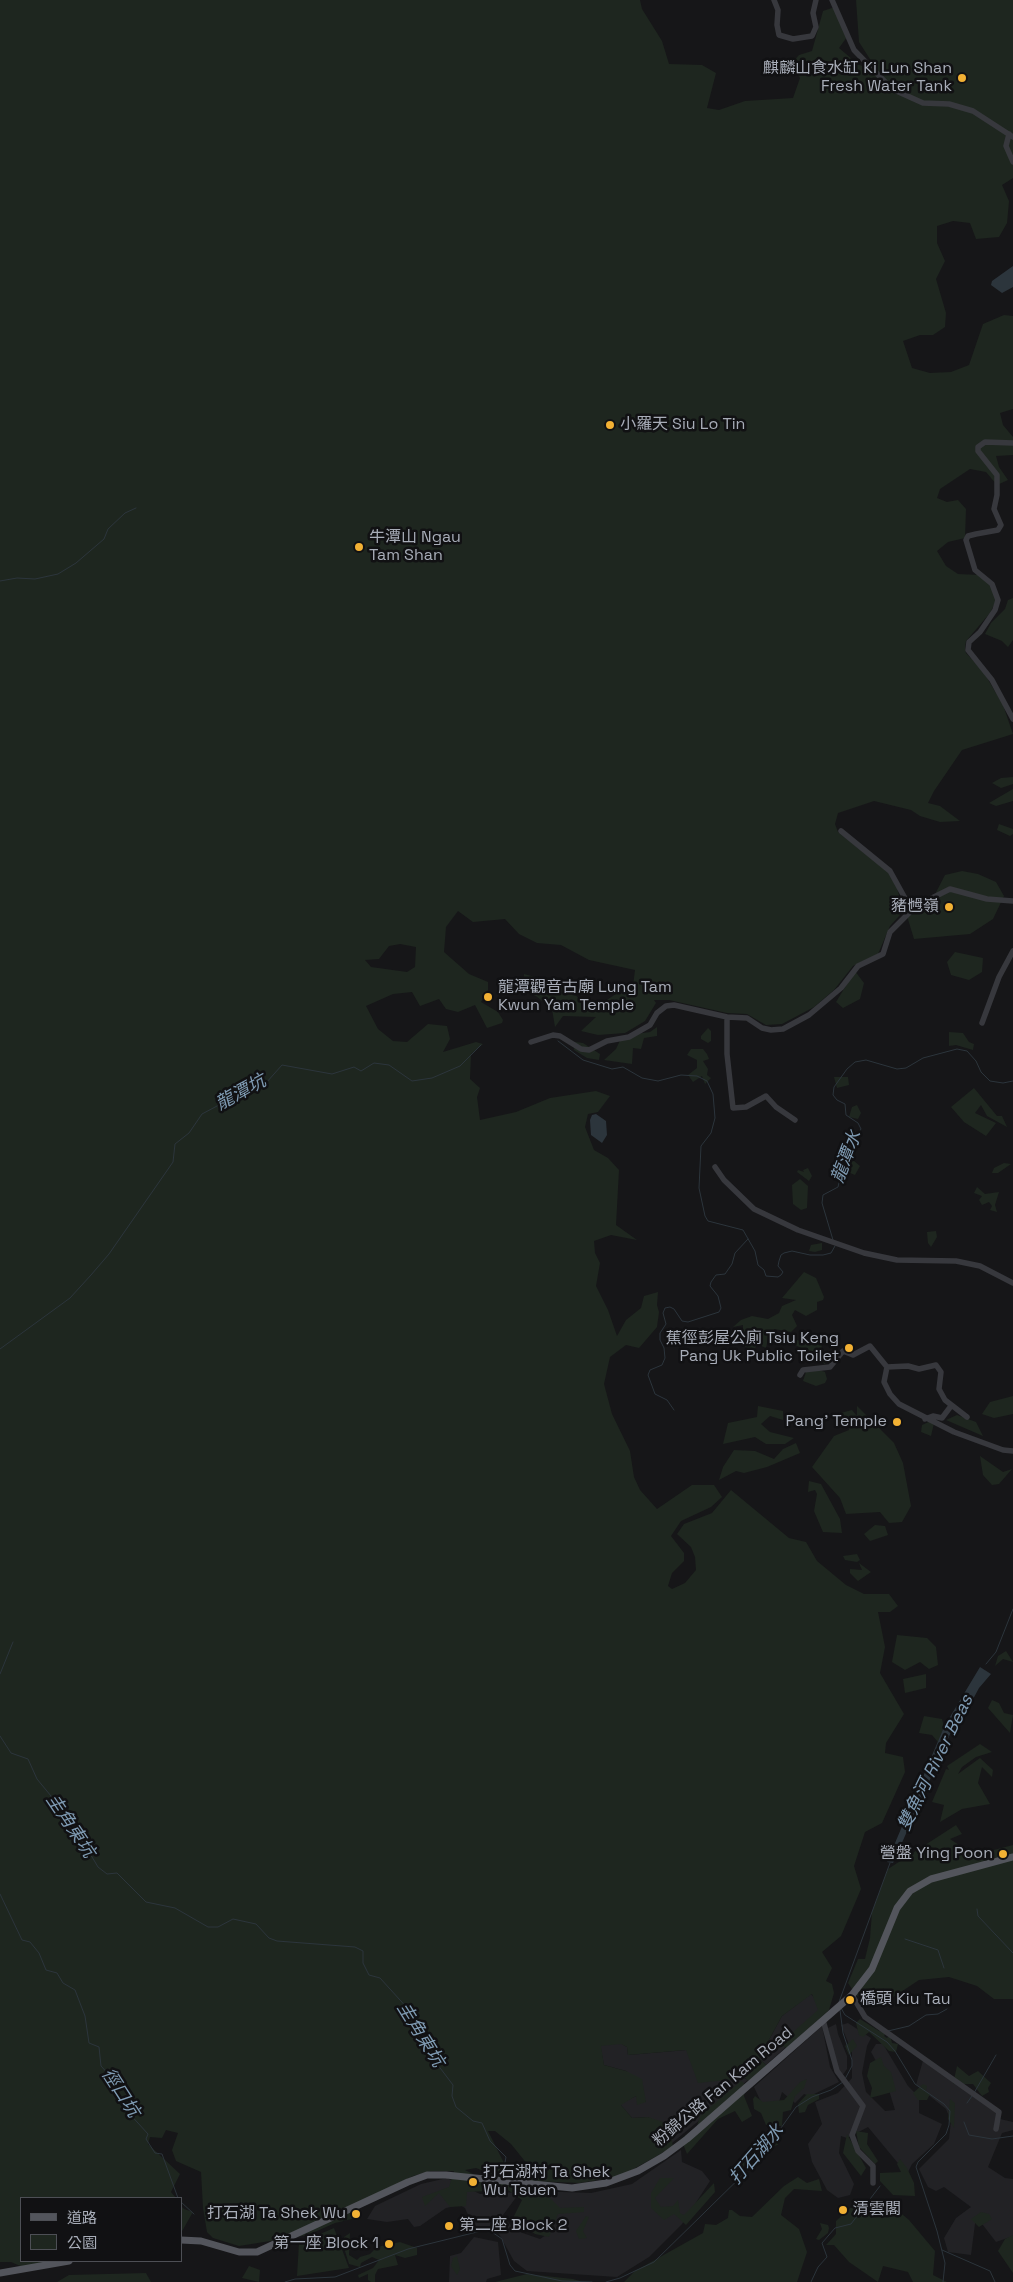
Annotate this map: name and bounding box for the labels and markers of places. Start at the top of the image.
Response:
place label: 麒麟山食水缸 Ki Lun Shan Fresh Water Tank [763,59,952,97]
marker: 麒麟山食水缸 Ki Lun Shan Fresh Water Tank [956,72,968,84]
place label: 小羅天 Siu Lo Tin [620,415,745,435]
marker: 小羅天 Siu Lo Tin [604,419,616,431]
place label: 牛潭山 Ngau Tam Shan [369,528,461,566]
marker: 牛潭山 Ngau Tam Shan [353,541,365,553]
place label: 豬乸嶺 [891,897,939,917]
marker: 豬乸嶺 [943,901,955,913]
place label: 龍潭觀音古廟 Lung Tam Kwun Yam Temple [498,978,672,1016]
marker: 龍潭觀音古廟 Lung Tam Kwun Yam Temple [482,991,494,1003]
place label: 蕉徑彭屋公廁 Tsiu Keng Pang Uk Public Toilet [666,1329,839,1367]
marker: 蕉徑彭屋公廁 Tsiu Keng Pang Uk Public Toilet [843,1342,855,1354]
place label: Pang' Temple [785,1412,887,1432]
marker: Pang' Temple [891,1416,903,1428]
place label: 營盤 Ying Poon [880,1844,993,1864]
marker: 營盤 Ying Poon [997,1848,1009,1860]
place label: 橋頭 Kiu Tau [860,1990,950,2010]
marker: 橋頭 Kiu Tau [844,1994,856,2006]
place label: 打石湖村 Ta Shek Wu Tsuen [483,2163,610,2201]
marker: 打石湖村 Ta Shek Wu Tsuen [467,2176,479,2188]
place label: 清雲閣 [853,2200,901,2220]
place label: 打石湖 Ta Shek Wu [207,2204,346,2224]
marker: 清雲閣 [837,2204,849,2216]
marker: 打石湖 Ta Shek Wu [350,2208,362,2220]
place label: 第二座 Block 2 [459,2216,567,2236]
marker: 第二座 Block 2 [443,2220,455,2232]
place label: 第一座 Block 1 [274,2234,379,2254]
marker: 第一座 Block 1 [383,2238,395,2250]

